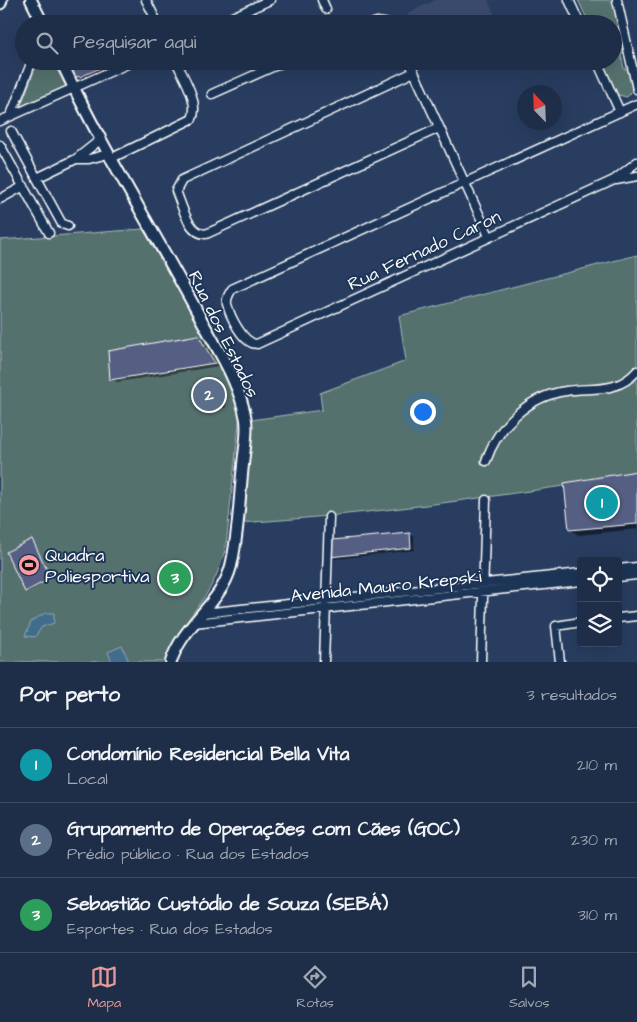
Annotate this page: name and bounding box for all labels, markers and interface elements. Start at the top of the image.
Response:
search box [15,15,622,70]
icon: search [33,29,61,57]
text: Pesquisar aqui [73,29,196,56]
north arrow [517,85,562,130]
street label: Rua Fernado Caron [344,204,505,297]
street label: Rua dos Estados [182,267,265,402]
pin: 2 [193,376,225,414]
your location [410,399,436,425]
pin: 1 [586,484,618,522]
place label: Quadra Poliesportiva [45,543,150,589]
sports icon: Quadra Poliesportiva [17,553,41,577]
map controls [577,557,622,647]
button: locate [577,557,622,602]
pin: 3 [159,559,191,597]
street label: Avenida Mauro Krepski [289,564,483,609]
button: layers [577,602,622,647]
text: Por perto [20,680,120,709]
text: 3 resultados [526,684,617,706]
text: Condomínio Residencial Bella Vita [67,741,350,768]
text: 1 [35,754,37,776]
text: 210 m [577,754,617,776]
text: Local [67,768,108,790]
text: Grupamento de Operações com Cães (GOC) [67,816,460,843]
text: 2 [31,829,41,851]
text: 230 m [571,829,617,851]
text: Prédio público · Rua dos Estados [67,843,309,865]
text: Sebastião Custódio de Souza (SEBÁ) [67,891,388,918]
text: 3 [32,904,40,926]
text: 310 m [578,904,617,926]
text: Esportes · Rua dos Estados [67,918,273,940]
tab: Mapa [88,963,121,1013]
tab: Rotas [296,963,334,1013]
tab: Salvos [509,963,549,1013]

